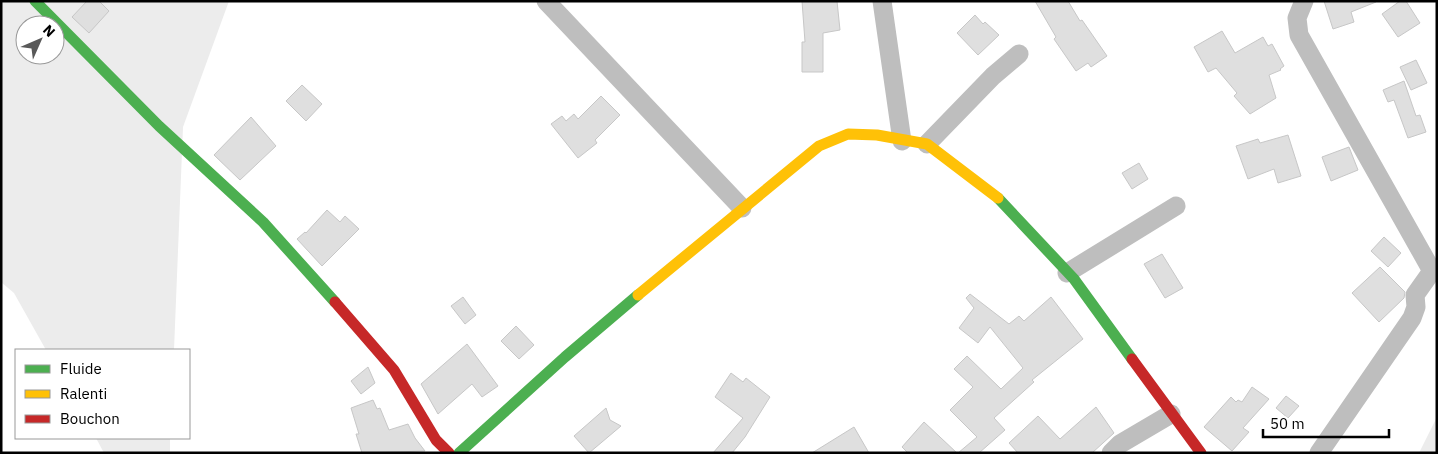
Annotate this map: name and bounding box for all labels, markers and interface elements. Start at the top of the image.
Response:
north arrow [15,15,65,65]
text: N [39,21,59,41]
legend [15,349,190,439]
text: Fluide [60,359,102,378]
text: Ralenti [60,384,107,403]
scale bar [1263,406,1389,438]
text: Bouchon [60,409,120,428]
text: 50 m [1270,414,1305,433]

